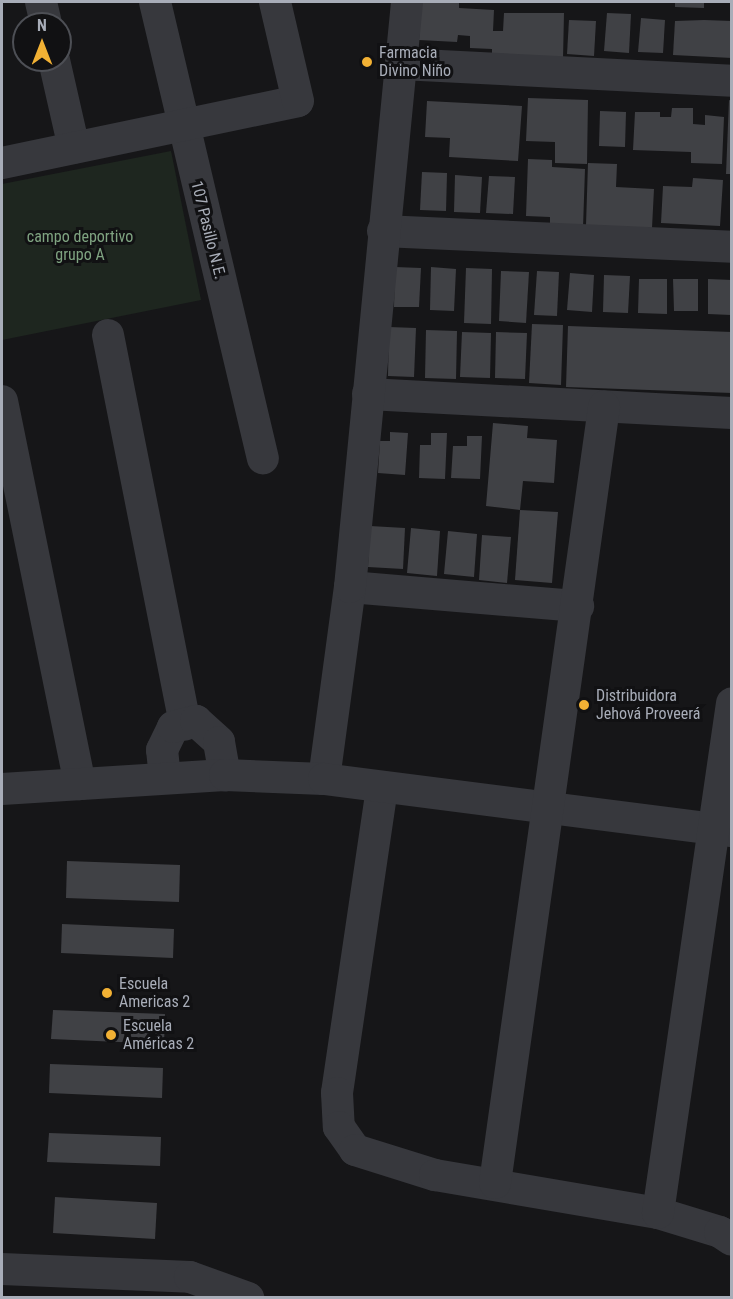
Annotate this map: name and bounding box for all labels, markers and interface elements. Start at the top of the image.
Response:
north arrow [12,12,72,72]
text: N [37,16,47,35]
place label: Farmacia Divino Niño [379,43,451,81]
marker: Farmacia Divino Niño [360,55,374,69]
street label: 107 Pasillo N.E. [187,179,229,281]
park label: campo deportivo grupo A [27,227,133,265]
place label: Distribuidora Jehová Proveerá [596,686,700,724]
marker: Distribuidora Jehová Proveerá [577,698,591,712]
place label: Escuela Americas 2 [119,974,190,1012]
marker: Escuela Americas 2 [100,986,114,1000]
place label: Escuela Américas 2 [123,1016,194,1054]
marker: Escuela Américas 2 [104,1028,118,1042]

